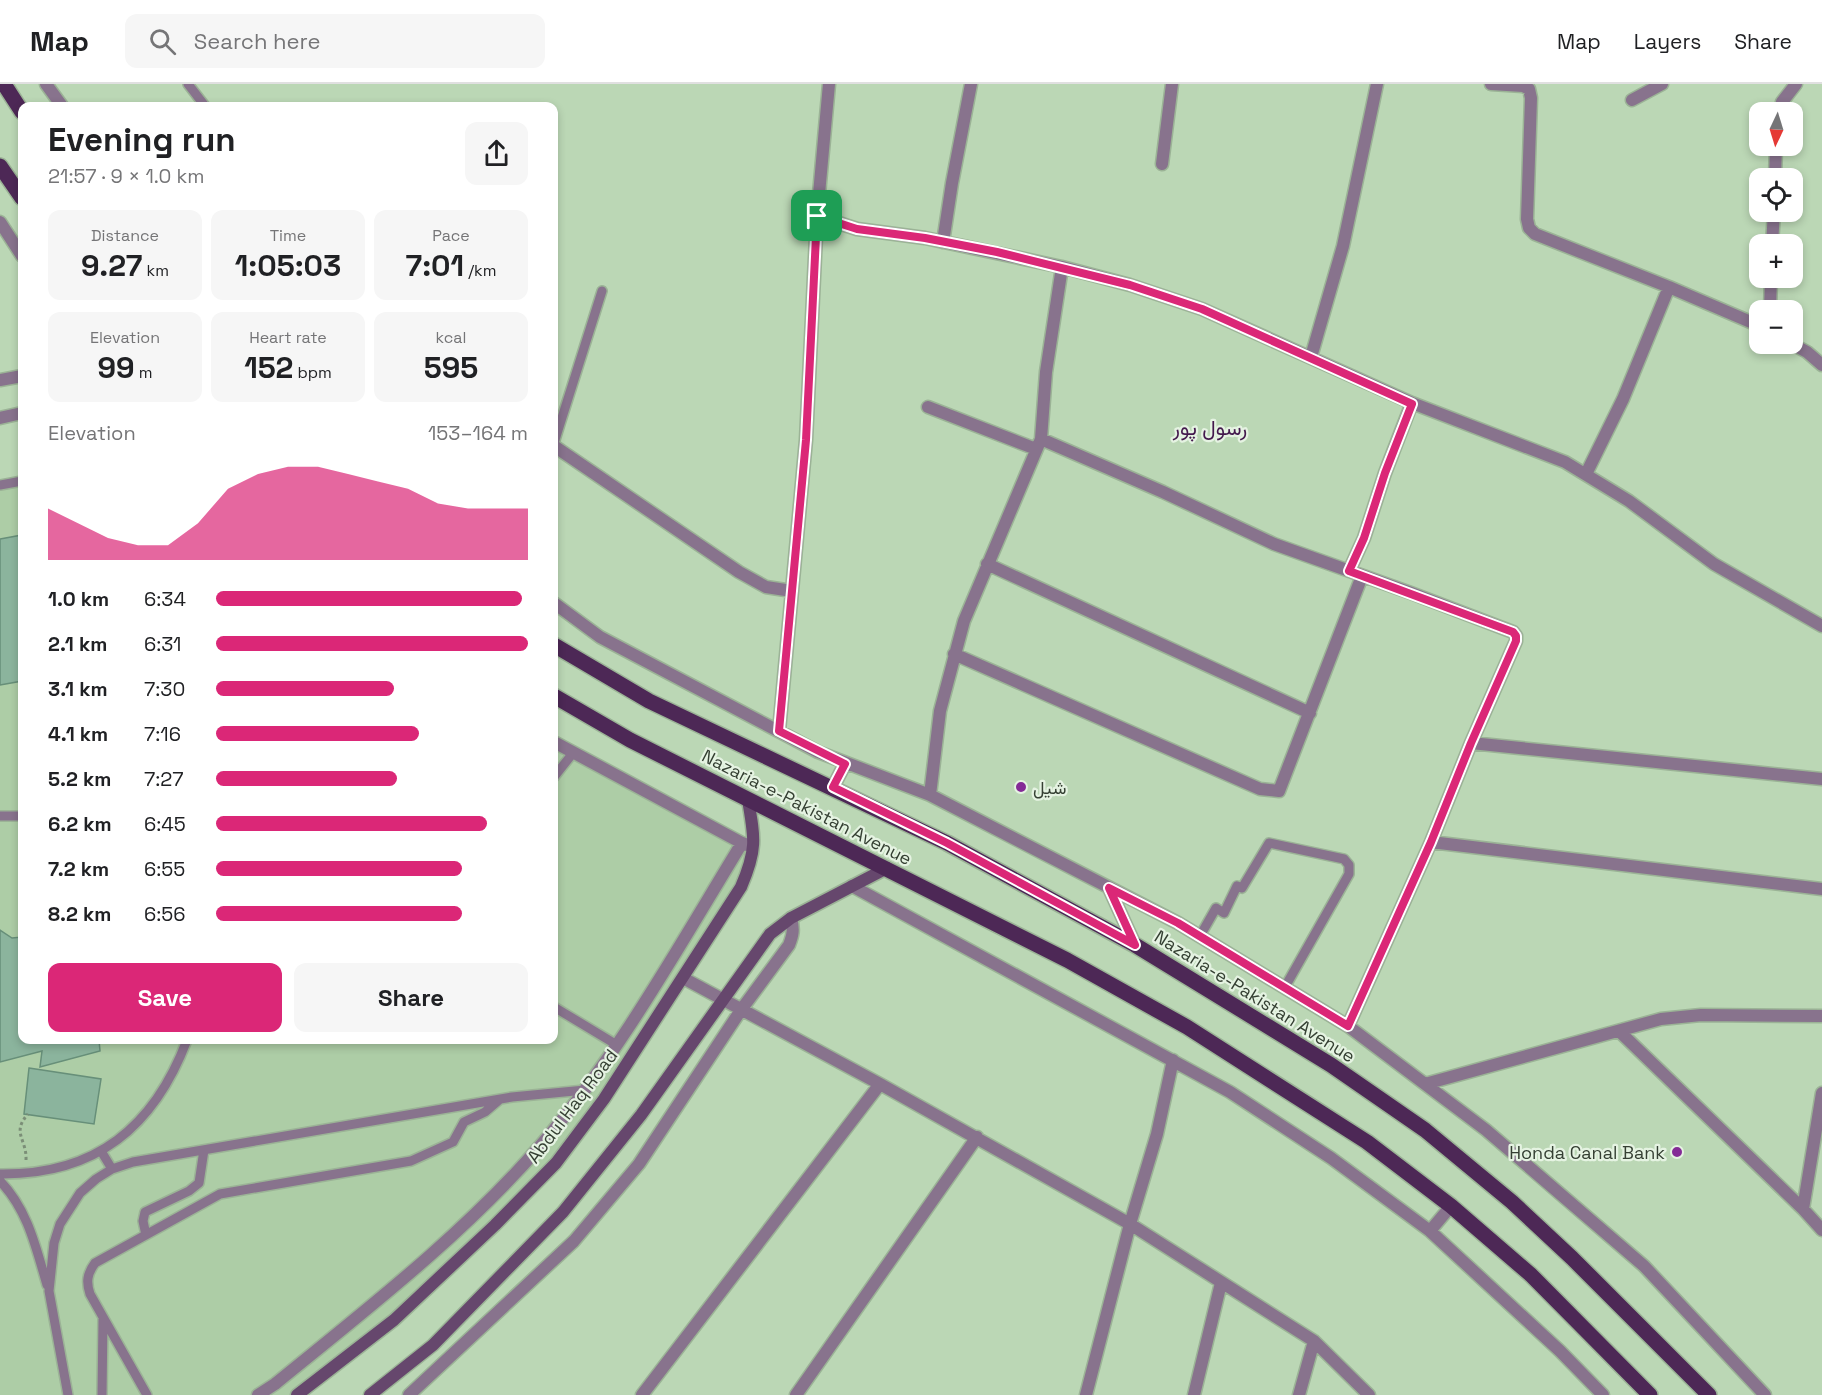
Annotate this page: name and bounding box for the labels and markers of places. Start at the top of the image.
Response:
pin [791,190,842,241]
place label: شیل [1033,776,1066,799]
marker: شیل [1014,780,1028,794]
place label: Honda Canal Bank [1509,1141,1665,1164]
marker: Honda Canal Bank [1670,1145,1684,1159]

